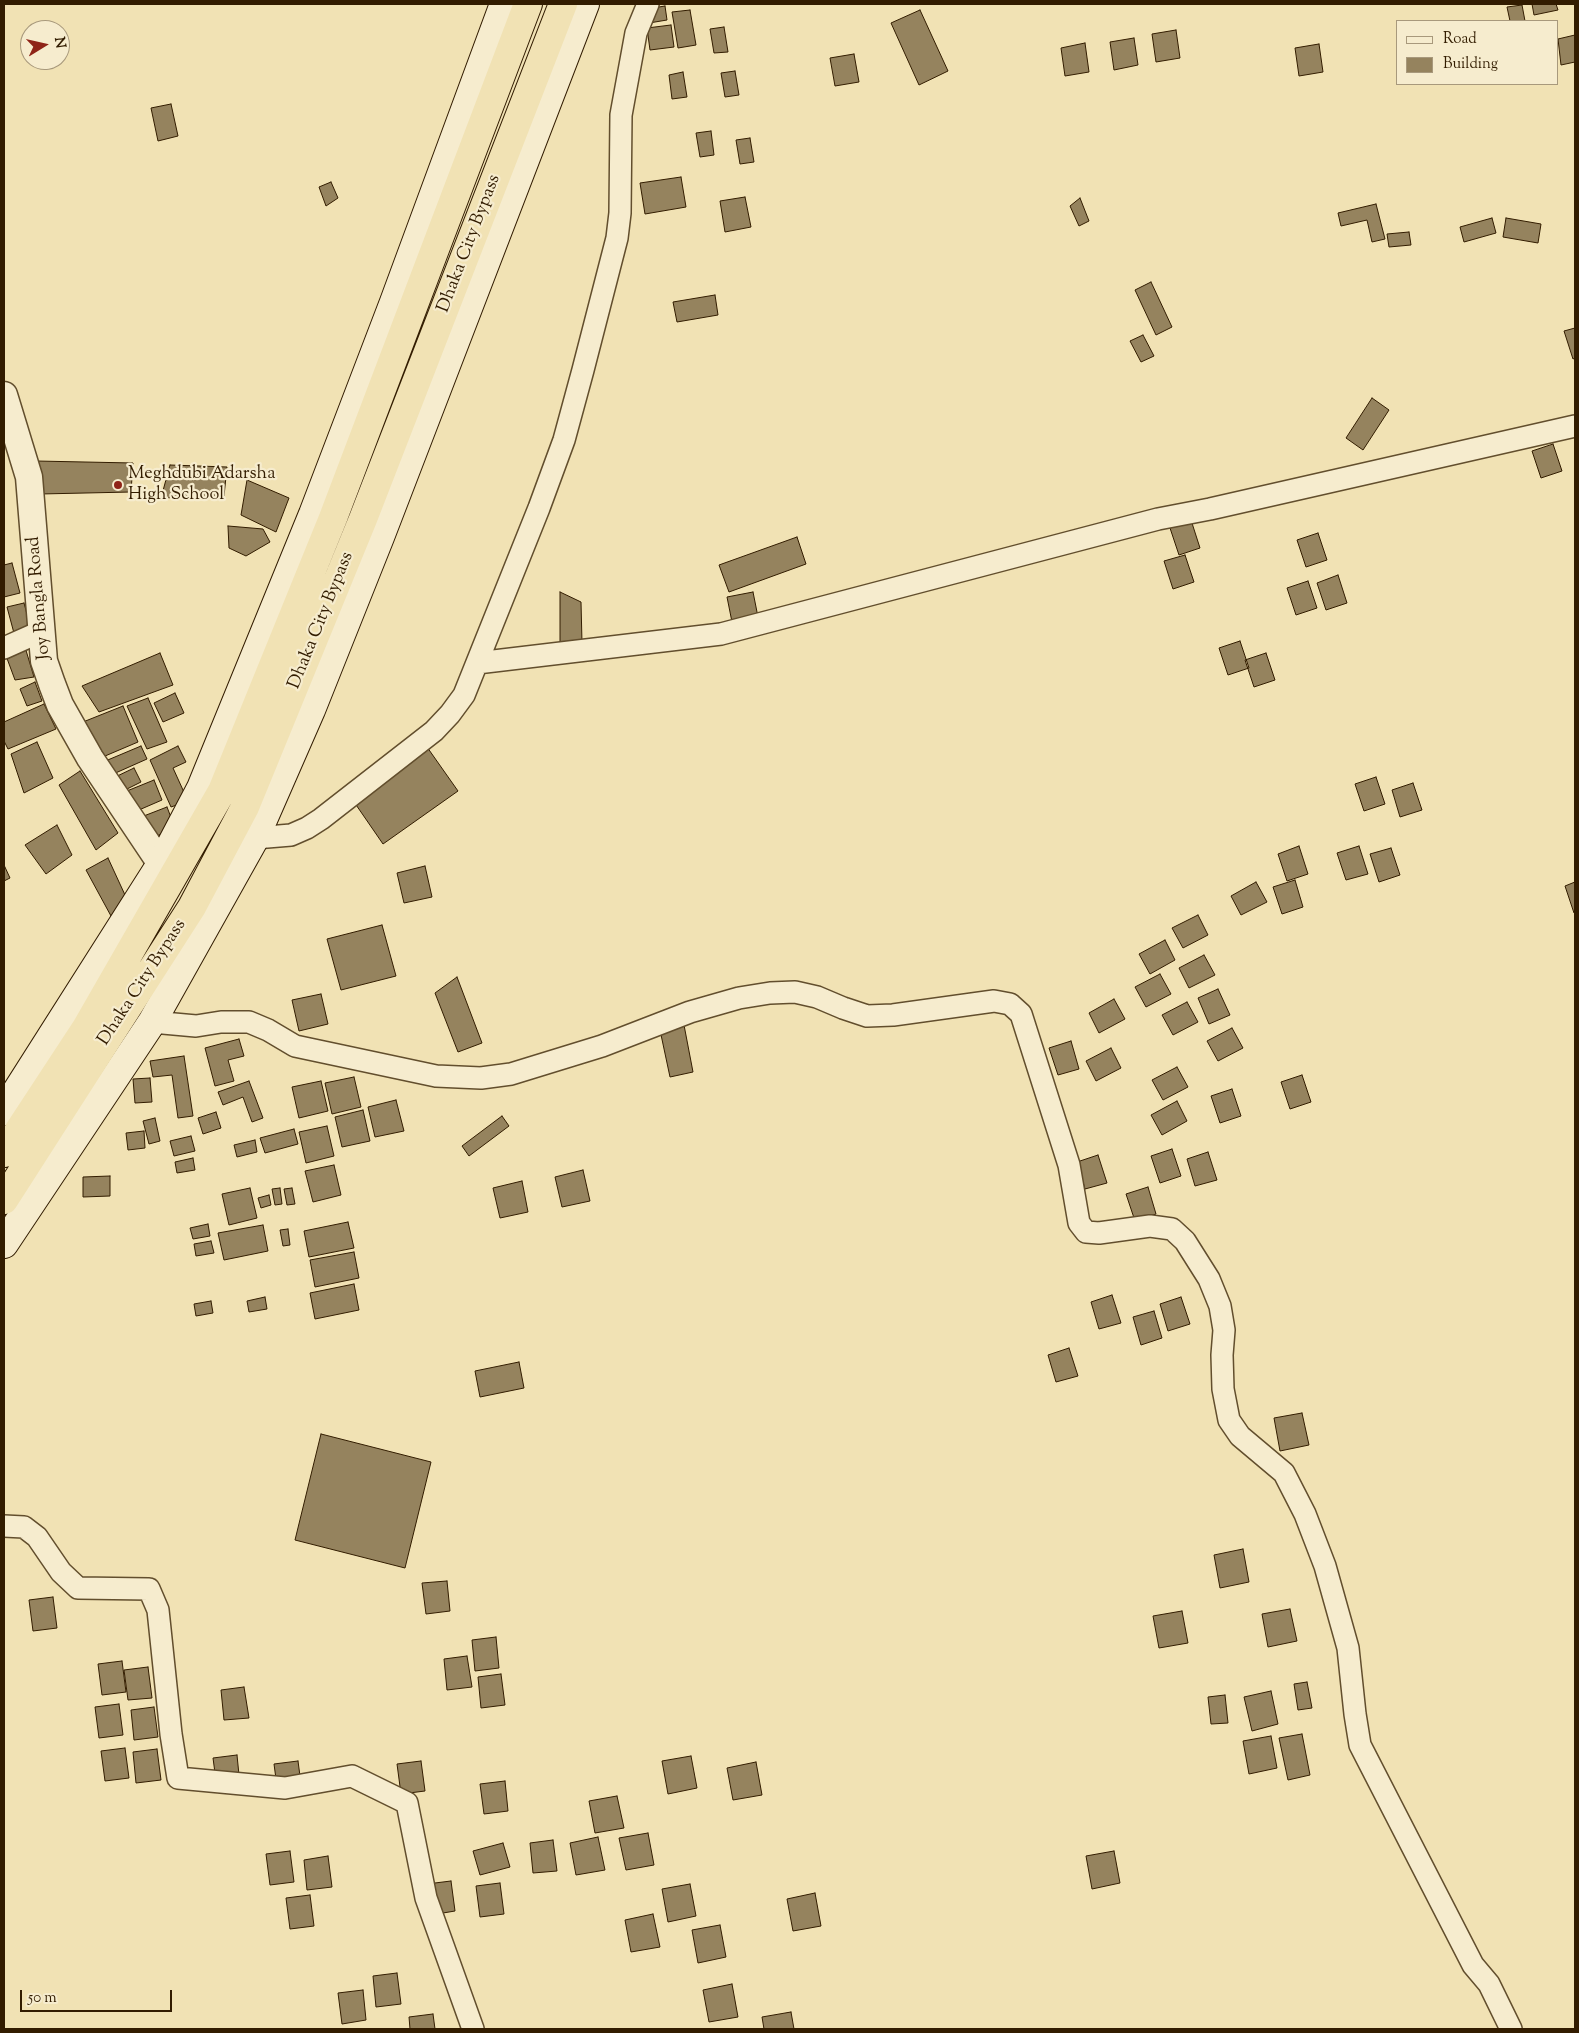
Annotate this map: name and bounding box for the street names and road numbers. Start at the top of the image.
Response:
street label: Dhaka City Bypass [434,172,506,316]
street label: Joy Bangla Road [24,535,56,661]
street label: Dhaka City Bypass [285,549,359,693]
street label: Dhaka City Bypass [94,916,192,1050]

